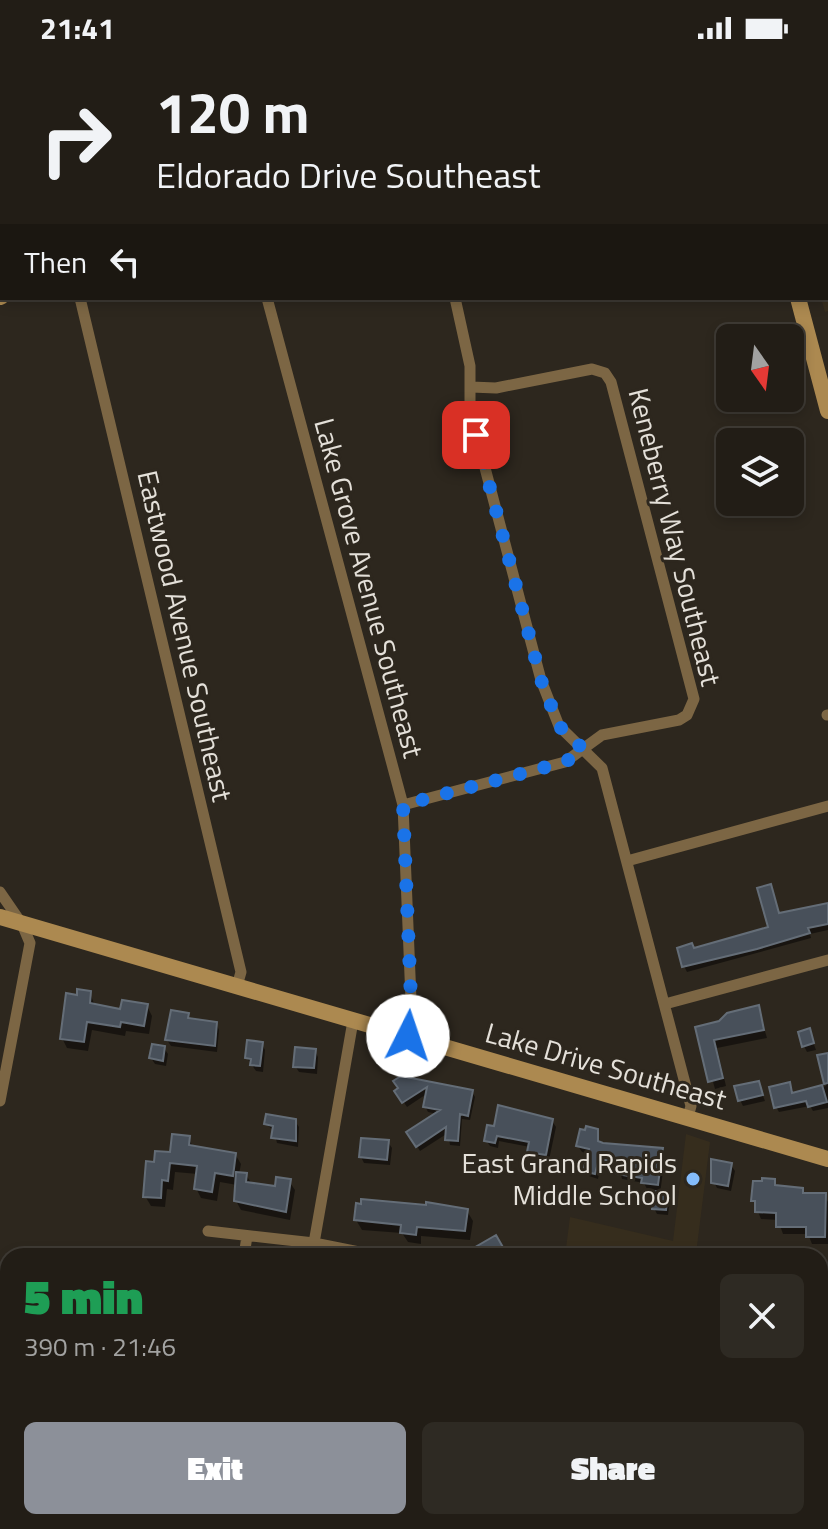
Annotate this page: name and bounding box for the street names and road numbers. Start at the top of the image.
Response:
street label: Keneberry Way Southeast [618,383,733,690]
street label: Lake Grove Avenue Southeast [303,413,436,763]
street label: Eastwood Avenue Southeast [126,466,245,806]
street label: Lake Drive Southeast [481,1011,732,1121]

